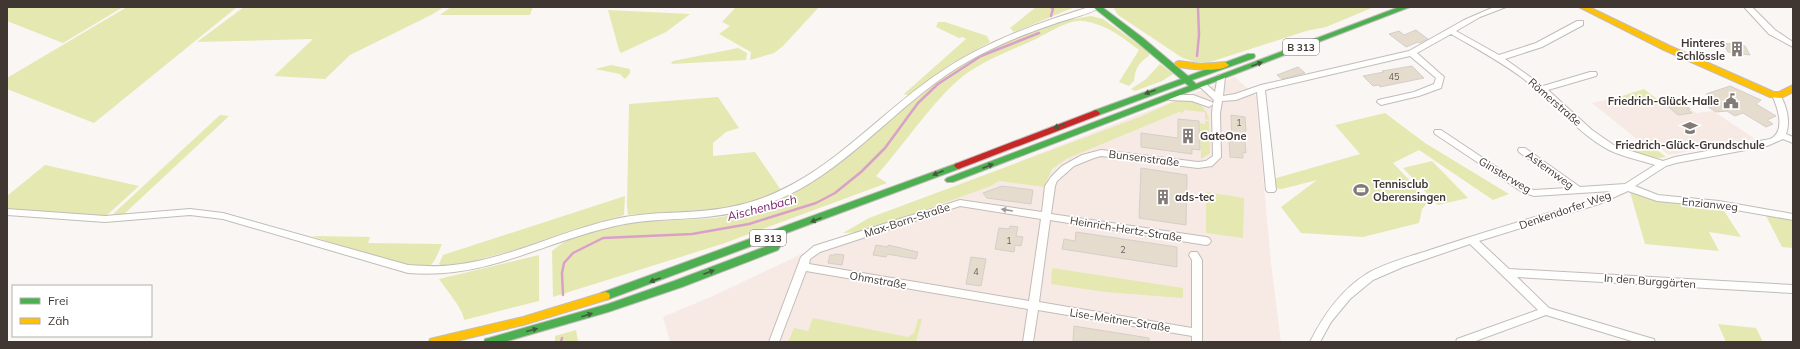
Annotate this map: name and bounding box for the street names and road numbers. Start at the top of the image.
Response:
road number: B 313 [1283,39,1319,55]
street label: Römerstraße [1525,75,1585,129]
street label: Bunsenstraße [1108,147,1180,169]
street label: Asternweg [1523,148,1577,192]
street label: Ginsterweg [1476,154,1534,196]
street label: Denkendorfer Weg [1517,188,1613,232]
street label: Enzianweg [1681,194,1739,214]
street label: Max-Born-Straße [862,200,952,240]
street label: Heinrich-Hertz-Straße [1069,213,1183,245]
road number: B 313 [750,230,786,246]
street label: Ohmstraße [849,268,907,292]
street label: In den Burggärten [1604,271,1696,291]
street label: Lise-Meitner-Straße [1069,305,1171,335]

